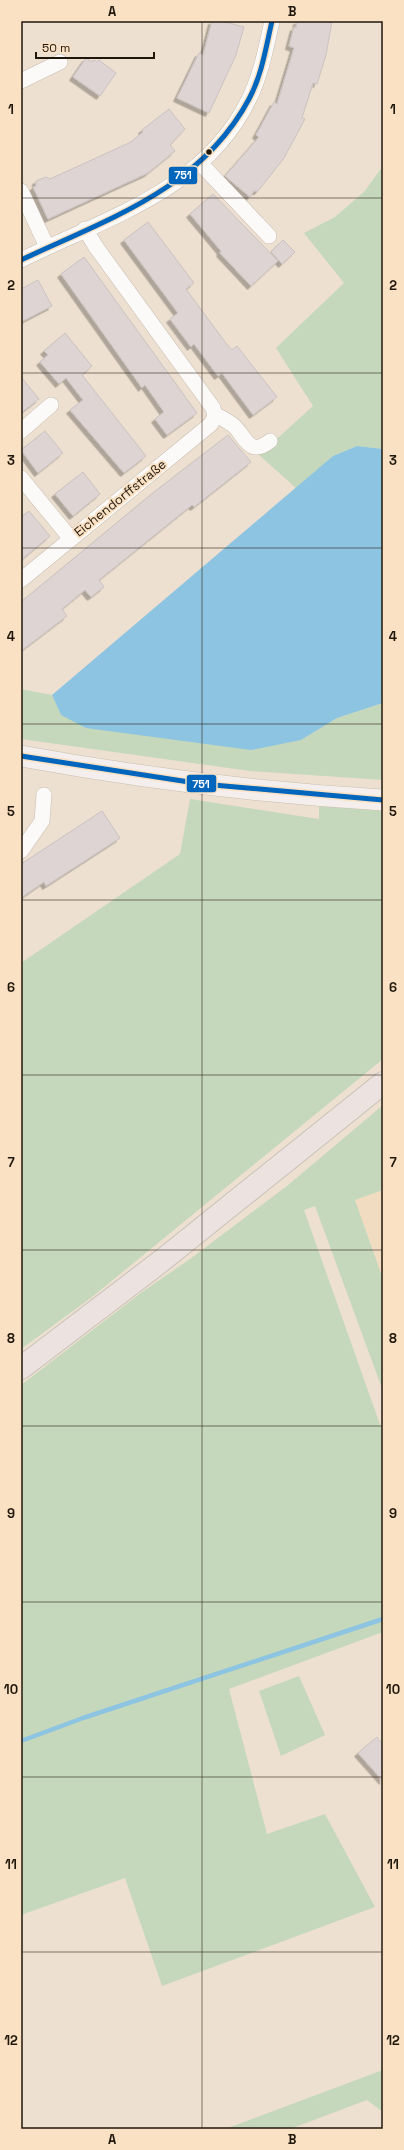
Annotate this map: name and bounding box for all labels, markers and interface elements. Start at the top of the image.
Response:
text: A [108,3,117,20]
text: B [288,3,297,20]
scale bar [36,34,154,60]
text: 50 m [42,40,70,56]
text: 1 [8,101,14,118]
text: 1 [390,101,396,118]
unlabelled marker [204,147,214,157]
line badge: 751 [168,166,198,185]
text: 751 [174,168,192,182]
text: 2 [7,277,15,294]
text: 2 [389,277,397,294]
text: 3 [7,452,15,469]
text: 3 [389,452,397,469]
street label: Eichendorffstraße [70,456,170,540]
text: 4 [7,628,15,645]
text: 4 [389,628,397,645]
line badge: 751 [186,774,217,793]
text: 751 [192,777,210,791]
text: 5 [7,803,15,820]
text: 5 [389,803,397,820]
text: 6 [7,979,15,996]
text: 6 [389,979,397,996]
text: 7 [7,1154,15,1171]
text: 7 [389,1154,397,1171]
text: 8 [7,1330,15,1347]
text: 8 [389,1330,397,1347]
text: 9 [7,1505,15,1522]
text: 9 [389,1505,397,1522]
text: 10 [4,1681,18,1698]
text: 10 [386,1681,400,1698]
text: 11 [5,1856,17,1873]
text: 11 [387,1856,399,1873]
text: 12 [4,2032,18,2049]
text: 12 [386,2032,400,2049]
text: A [108,2131,117,2148]
text: B [288,2131,297,2148]

